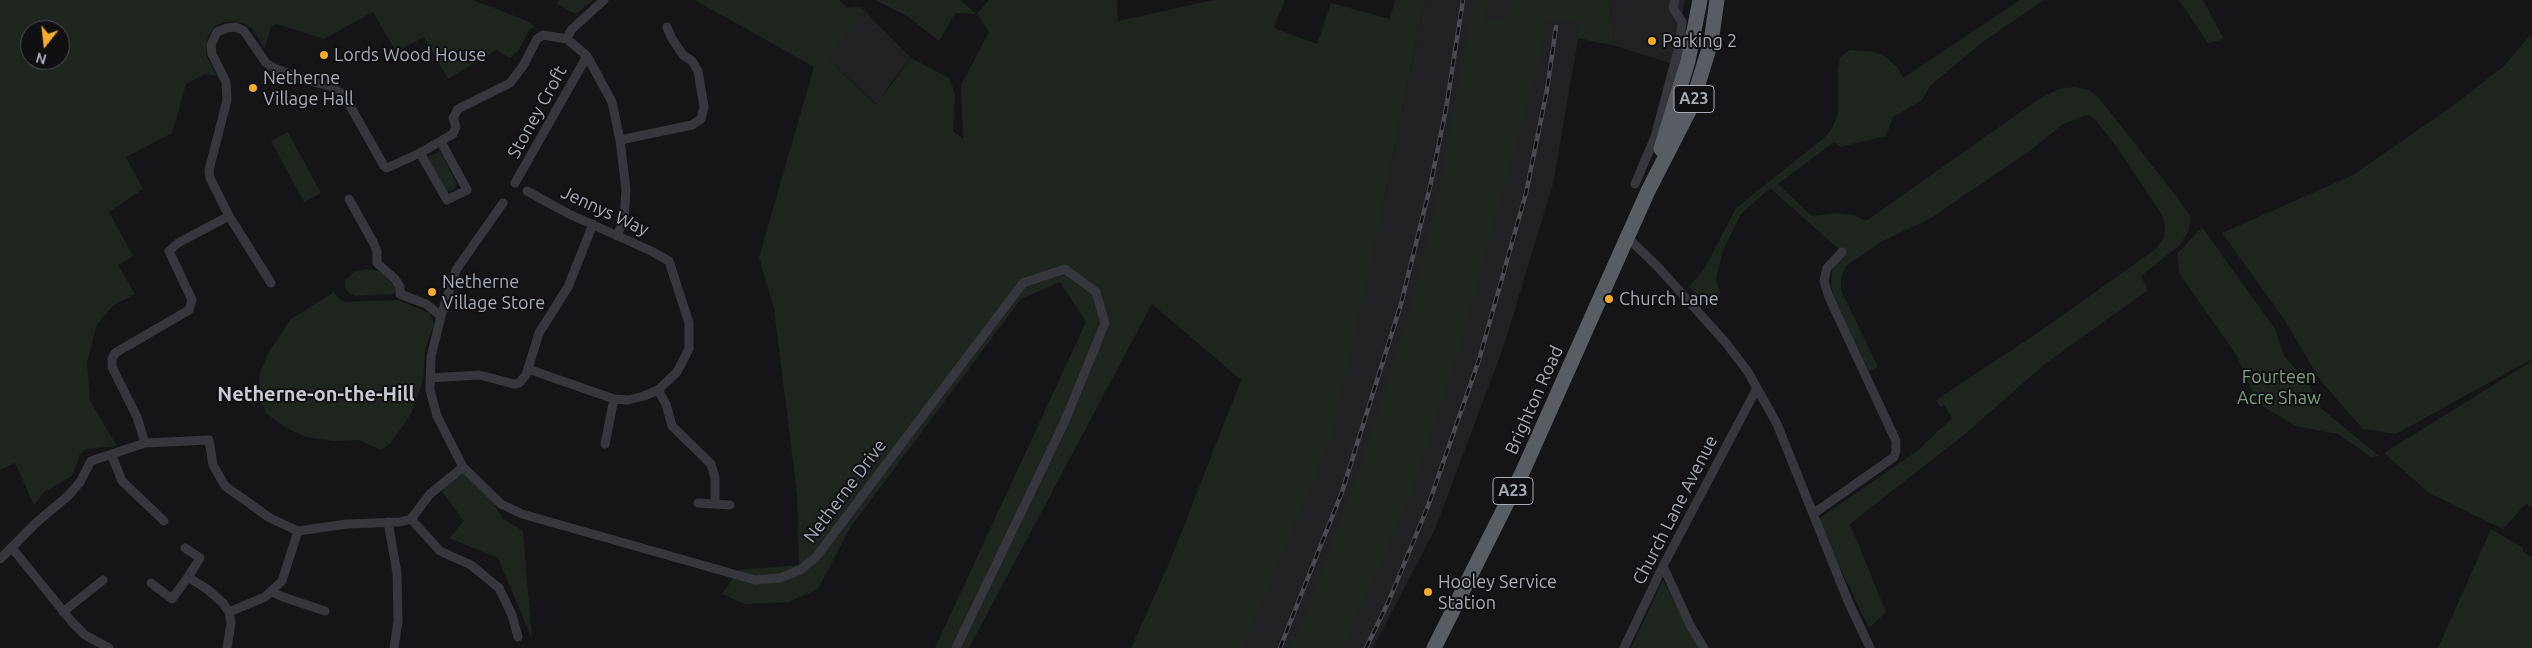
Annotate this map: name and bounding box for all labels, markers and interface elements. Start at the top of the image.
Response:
north arrow [20,20,70,70]
place label: Parking 2 [1662,30,1737,52]
marker: Parking 2 [1646,35,1658,47]
place label: Lords Wood House [334,44,486,66]
text: N [34,49,48,68]
marker: Lords Wood House [318,49,330,61]
street label: Stoney Croft [503,62,571,162]
place label: Netherne Village Hall [263,67,354,110]
marker: Netherne Village Hall [247,82,259,94]
road number: A23 [1674,86,1714,112]
street label: Jennys Way [558,181,652,241]
place label: Netherne Village Store [442,271,545,314]
marker: Netherne Village Store [426,286,438,298]
place label: Church Lane [1619,288,1719,310]
marker: Church Lane [1603,293,1615,305]
street label: Brighton Road [1500,342,1568,458]
park label: Fourteen Acre Shaw [2237,366,2321,408]
district label: Netherne-on-the-Hill [217,382,415,406]
street label: Church Lane Avenue [1628,432,1722,588]
street label: Netherne Drive [799,435,891,547]
road number: A23 [1493,478,1533,504]
place label: Hooley Service Station [1438,571,1557,614]
marker: Hooley Service Station [1422,586,1434,598]

